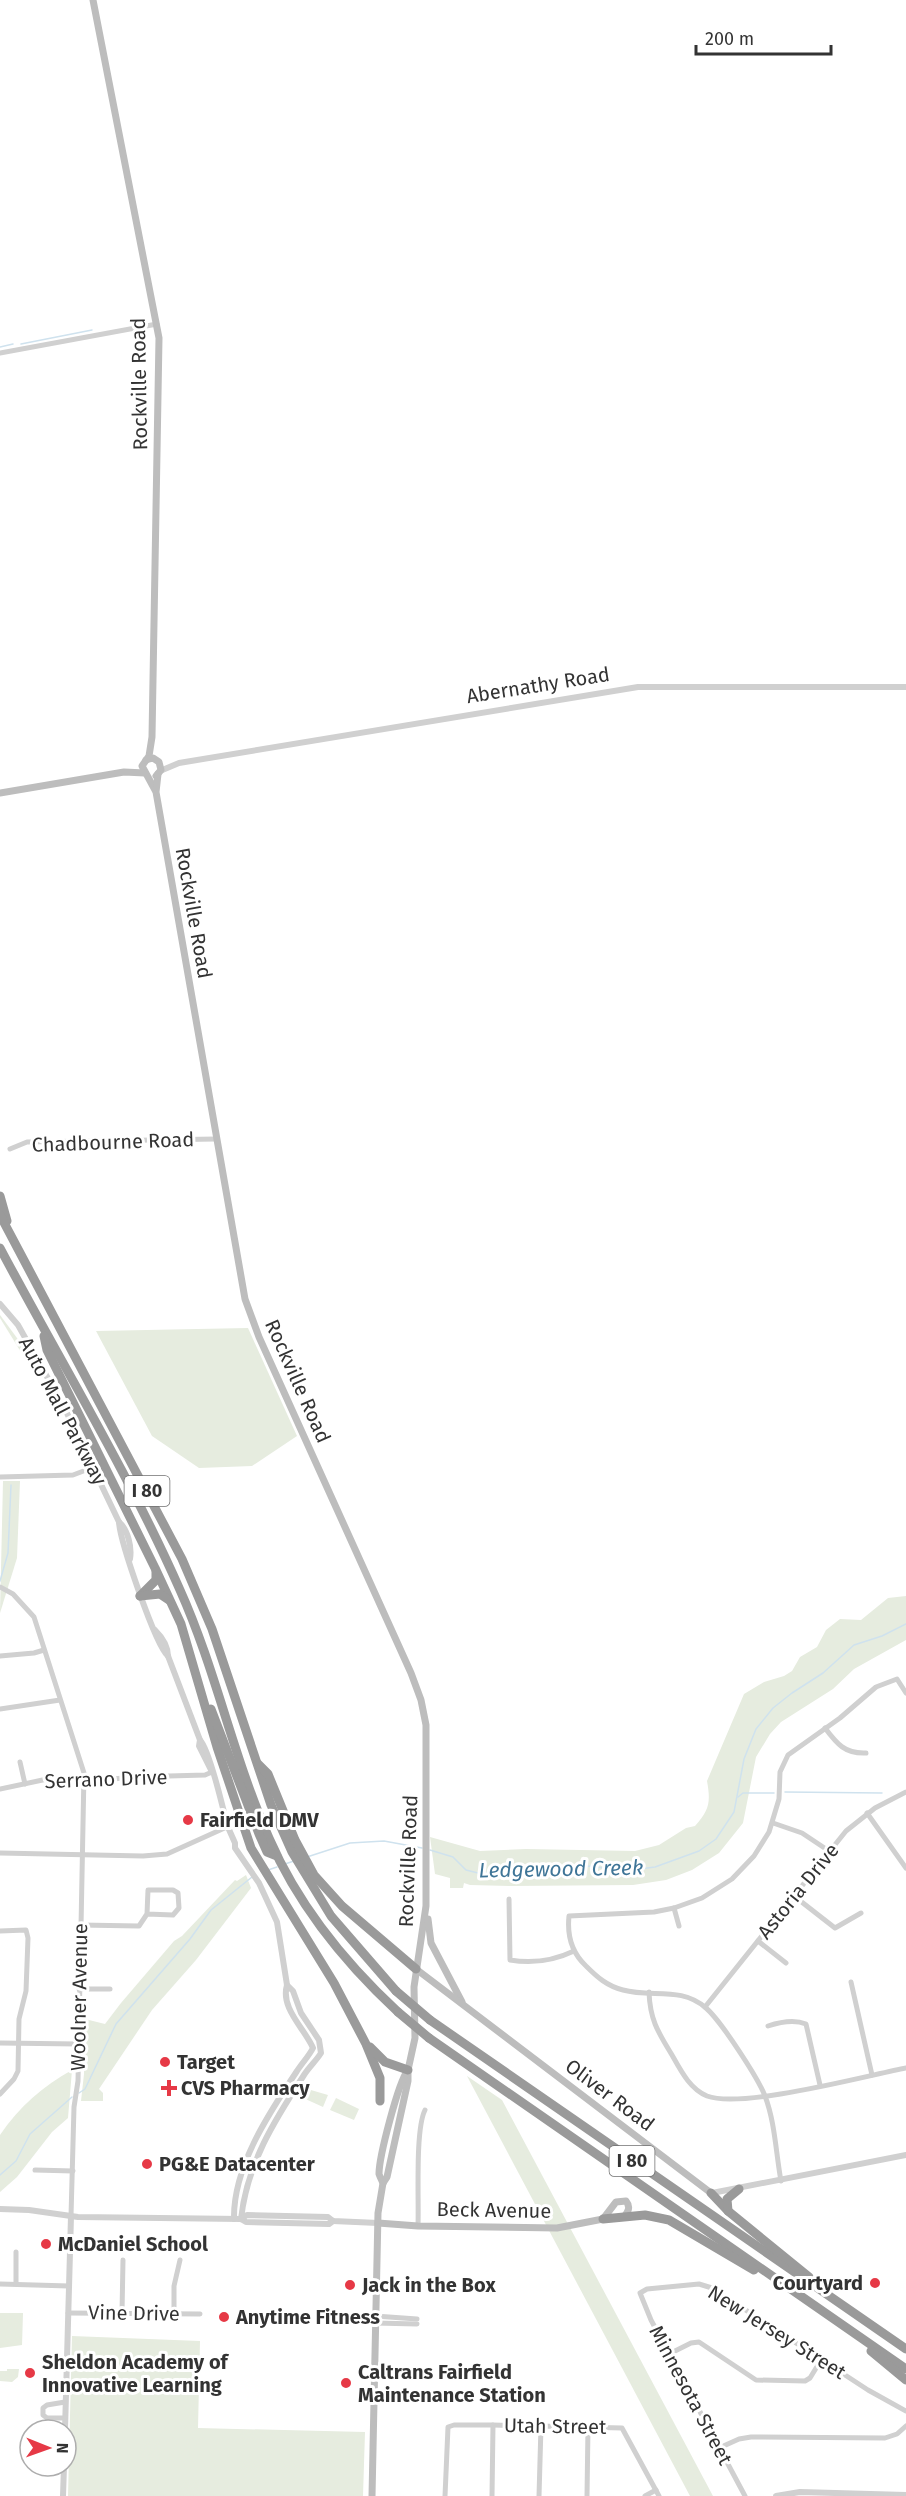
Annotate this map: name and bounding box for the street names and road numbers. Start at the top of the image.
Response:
street label: Rockville Road [126,317,152,451]
street label: Abernathy Road [465,662,611,708]
street label: Rockville Road [171,846,217,980]
street label: Chadbourne Road [31,1127,195,1157]
street label: Rockville Road [260,1316,336,1446]
street label: Auto Mall Parkway [14,1333,112,1489]
road number: I 80 [124,1476,170,1506]
street label: Serrano Drive [44,1765,168,1793]
street label: Rockville Road [394,1794,422,1928]
street label: Astoria Drive [752,1838,844,1944]
street label: Woolner Avenue [66,1923,92,2071]
street label: Oliver Road [561,2054,659,2136]
road number: I 80 [610,2146,654,2176]
street label: Beck Avenue [437,2197,551,2223]
street label: New Jersey Street [704,2280,851,2384]
street label: Vine Drive [88,2300,180,2326]
street label: Minnesota Street [644,2321,738,2469]
street label: Utah Street [504,2413,607,2439]

